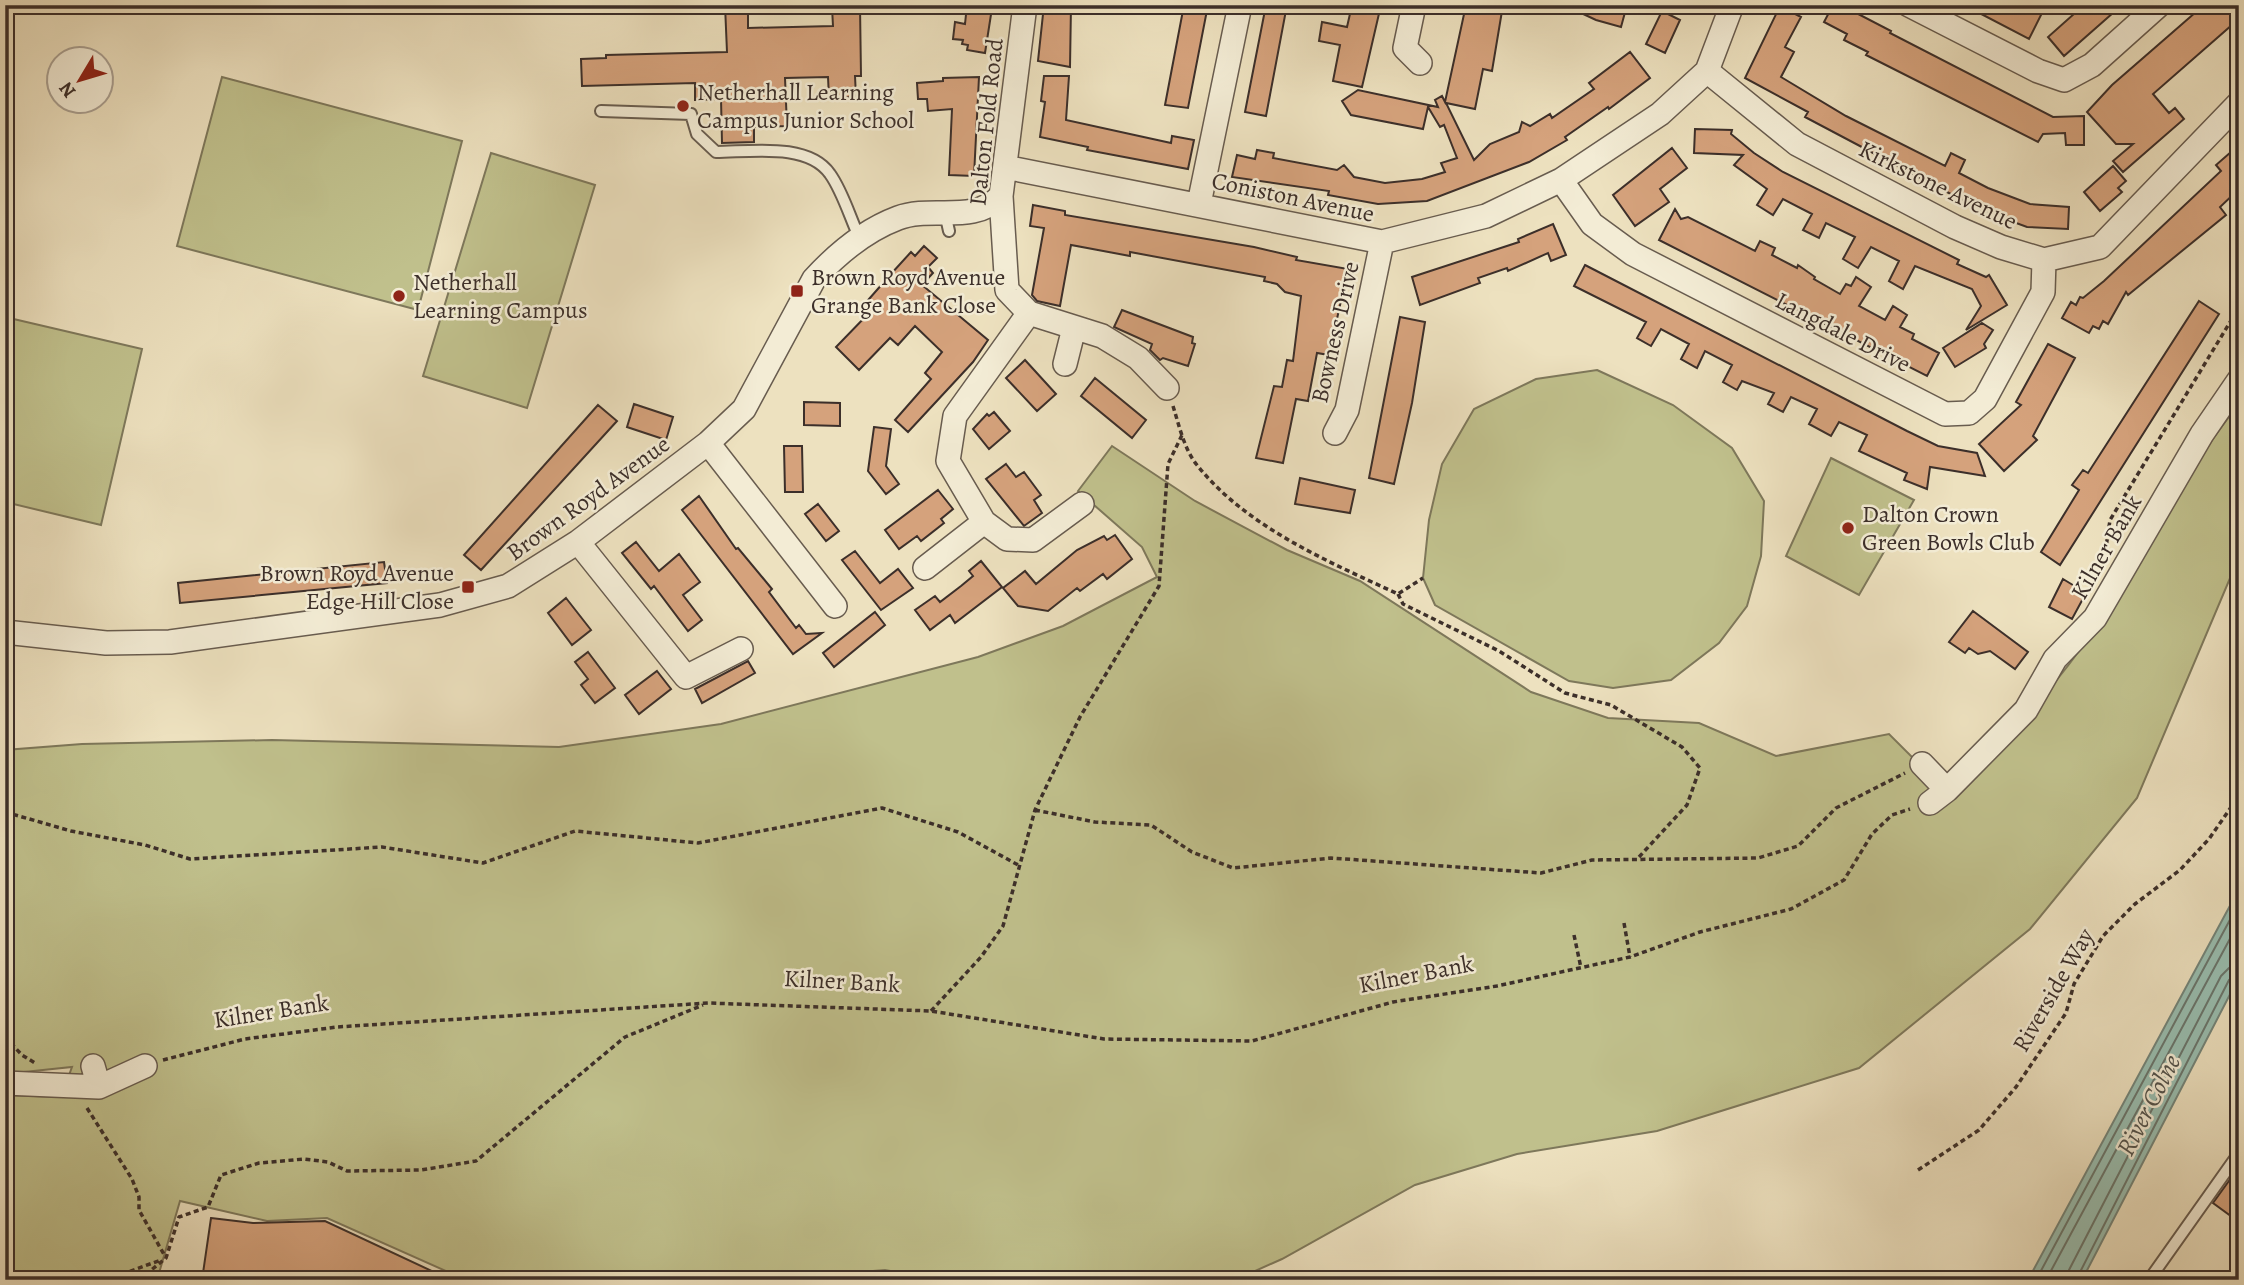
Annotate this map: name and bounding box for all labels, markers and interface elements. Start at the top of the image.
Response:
street label: Dalton Fold Road [961,37,1011,207]
north arrow [46,46,116,116]
text: N [53,76,82,103]
place label: Netherhall Learning Campus Junior School [697,76,914,136]
marker: Netherhall Learning Campus Junior School [675,98,691,114]
street label: Kirkstone Avenue [1853,133,2023,237]
street label: Coniston Avenue [1209,164,1377,230]
street label: Bowness Drive [1303,258,1367,406]
place label: Brown Royd Avenue Grange Bank Close [811,261,1005,321]
place label: Netherhall Learning Campus [413,266,588,326]
marker: Brown Royd Avenue Grange Bank Close [789,283,805,299]
street label: Langdale Drive [1770,284,1916,380]
marker: Netherhall Learning Campus [391,288,407,304]
street label: Brown Royd Avenue [500,428,676,568]
street label: Kilner Bank [2063,489,2149,605]
place label: Dalton Crown Green Bowls Club [1862,498,2035,558]
marker: Dalton Crown Green Bowls Club [1840,520,1856,536]
place label: Brown Royd Avenue Edge Hill Close [260,557,454,617]
marker: Brown Royd Avenue Edge Hill Close [460,579,476,595]
street label: Riverside Way [2005,922,2102,1058]
street label: Kilner Bank [1356,947,1476,1001]
street label: Kilner Bank [783,962,901,1000]
street label: Kilner Bank [211,986,331,1036]
water label: River Colne [2108,1048,2189,1162]

